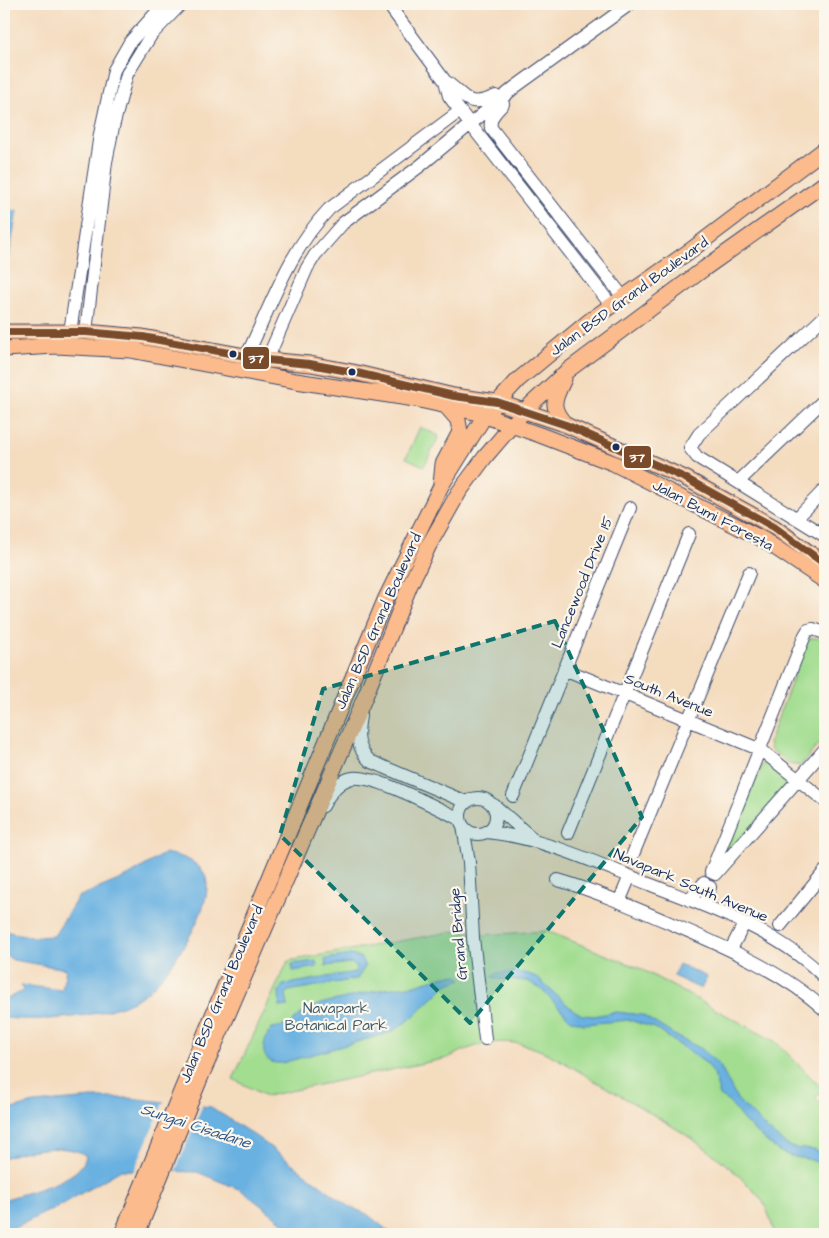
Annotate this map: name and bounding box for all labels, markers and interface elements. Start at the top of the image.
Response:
street label: Jalan BSD Grand Boulevard [546,232,713,361]
line badge: 37 [242,346,270,370]
unlabelled marker [228,349,238,359]
text: 37 [247,349,264,369]
unlabelled marker [347,367,357,377]
unlabelled marker [611,442,621,452]
line badge: 37 [623,445,652,469]
text: 37 [628,448,645,468]
street label: Jalan Bumi Foresta [649,475,777,556]
street label: Lancewood Drive 15 [546,513,619,651]
street label: Jalan BSD Grand Boulevard [330,529,427,713]
street label: South Avenue [621,668,716,723]
street label: Navapark South Avenue [610,843,771,928]
street label: Grand Bridge [444,887,474,981]
street label: Jalan BSD Grand Boulevard [174,902,269,1086]
park label: Navapark Botanical Park [285,998,387,1036]
water label: Sungai Cisadane [138,1098,255,1155]

